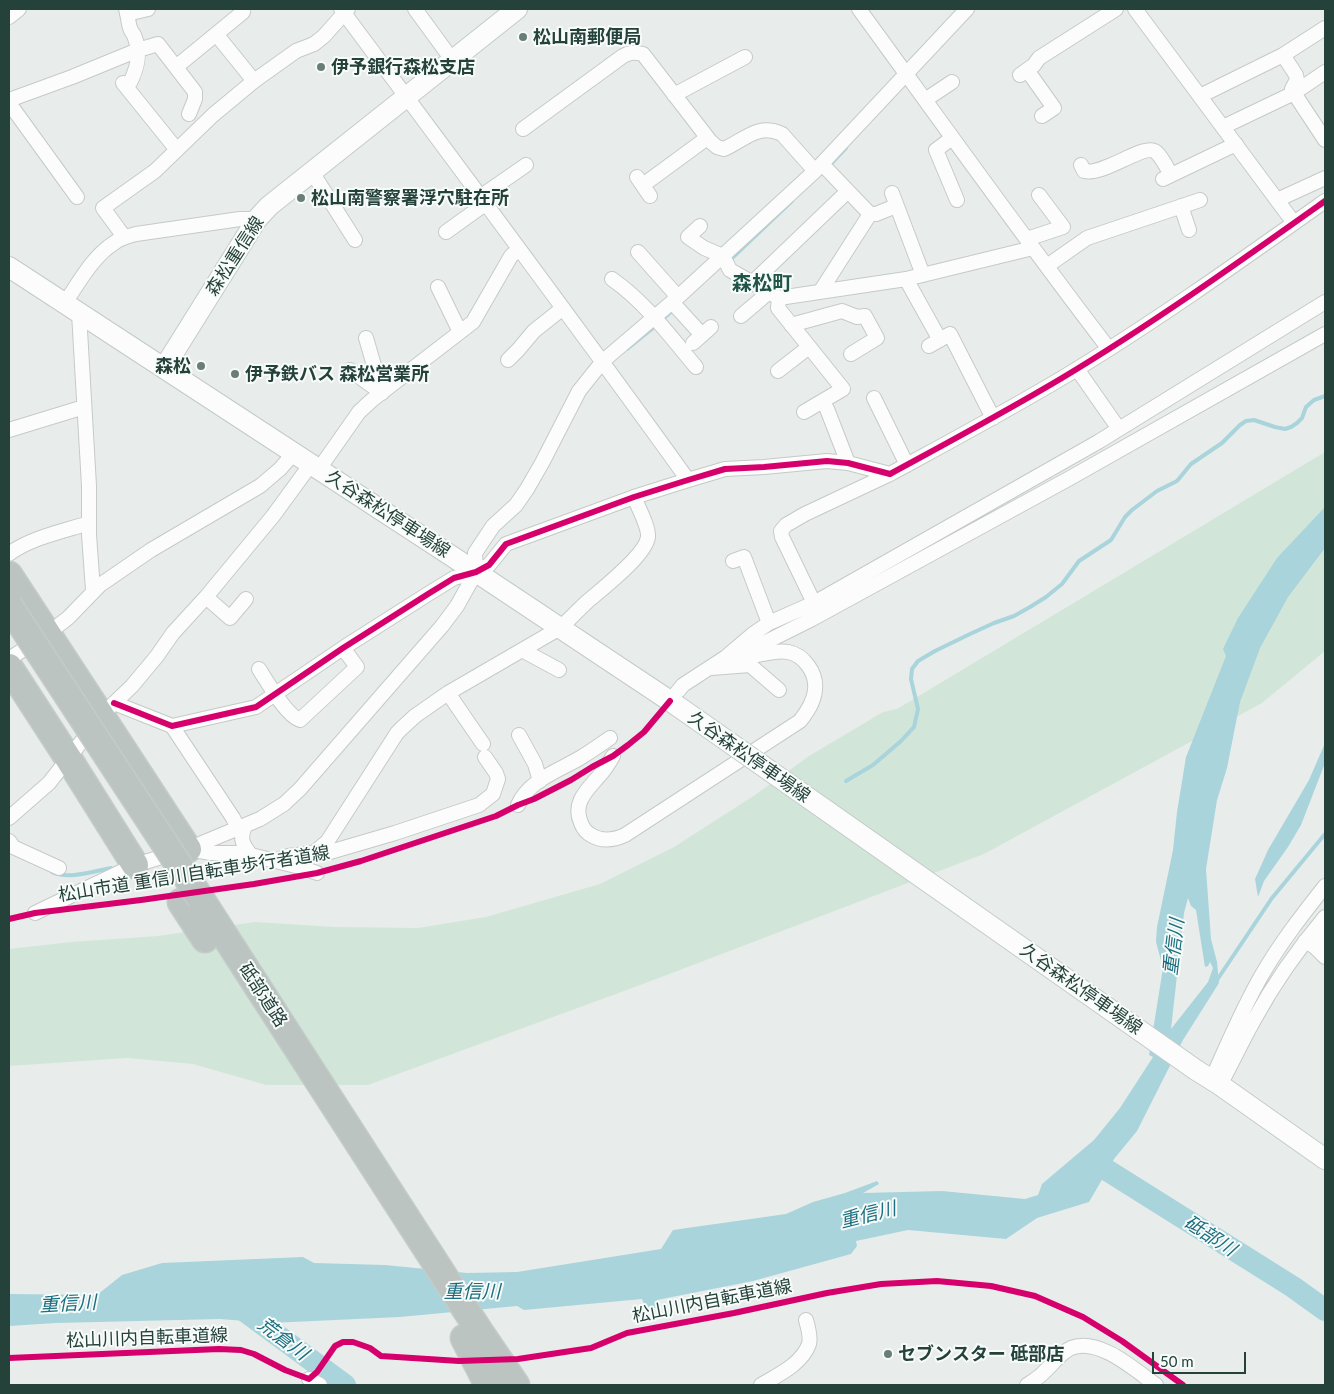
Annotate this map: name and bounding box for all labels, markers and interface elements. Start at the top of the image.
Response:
place label: 松山南郵便局 [533,26,641,48]
marker: 松山南郵便局 [517,31,529,43]
place label: 伊予銀行森松支店 [331,56,475,78]
marker: 伊予銀行森松支店 [315,61,327,73]
place label: 松山南警察署浮穴駐在所 [311,187,509,209]
marker: 松山南警察署浮穴駐在所 [295,192,307,204]
street label: 森松重信線 [201,212,269,300]
district label: 森松町 [732,272,792,296]
place label: 森松 [155,355,191,377]
marker: 森松 [195,360,207,372]
place label: 伊予鉄バス 森松営業所 [245,363,429,385]
marker: 伊予鉄バス 森松営業所 [229,368,241,380]
street label: 久谷森松停車場線 [322,466,454,562]
street label: 久谷森松停車場線 [684,707,814,807]
street label: 松山市道 重信川自転車歩行者道線 [57,842,331,906]
water label: 重信川 [1159,917,1189,977]
street label: 久谷森松停車場線 [1016,939,1146,1039]
street label: 砥部道路 [234,959,292,1031]
water label: 重信川 [838,1197,898,1233]
water label: 砥部川 [1180,1211,1240,1261]
street label: 松山川内自転車道線 [630,1275,794,1327]
water label: 重信川 [444,1281,500,1303]
water label: 重信川 [39,1291,97,1317]
water label: 荒倉川 [253,1313,313,1365]
street label: 松山川内自転車道線 [66,1324,228,1352]
scale bar [1154,1342,1248,1374]
place label: セブンスター 砥部店 [898,1343,1064,1365]
marker: セブンスター 砥部店 [882,1348,894,1360]
text: 50 m [1160,1352,1194,1370]

